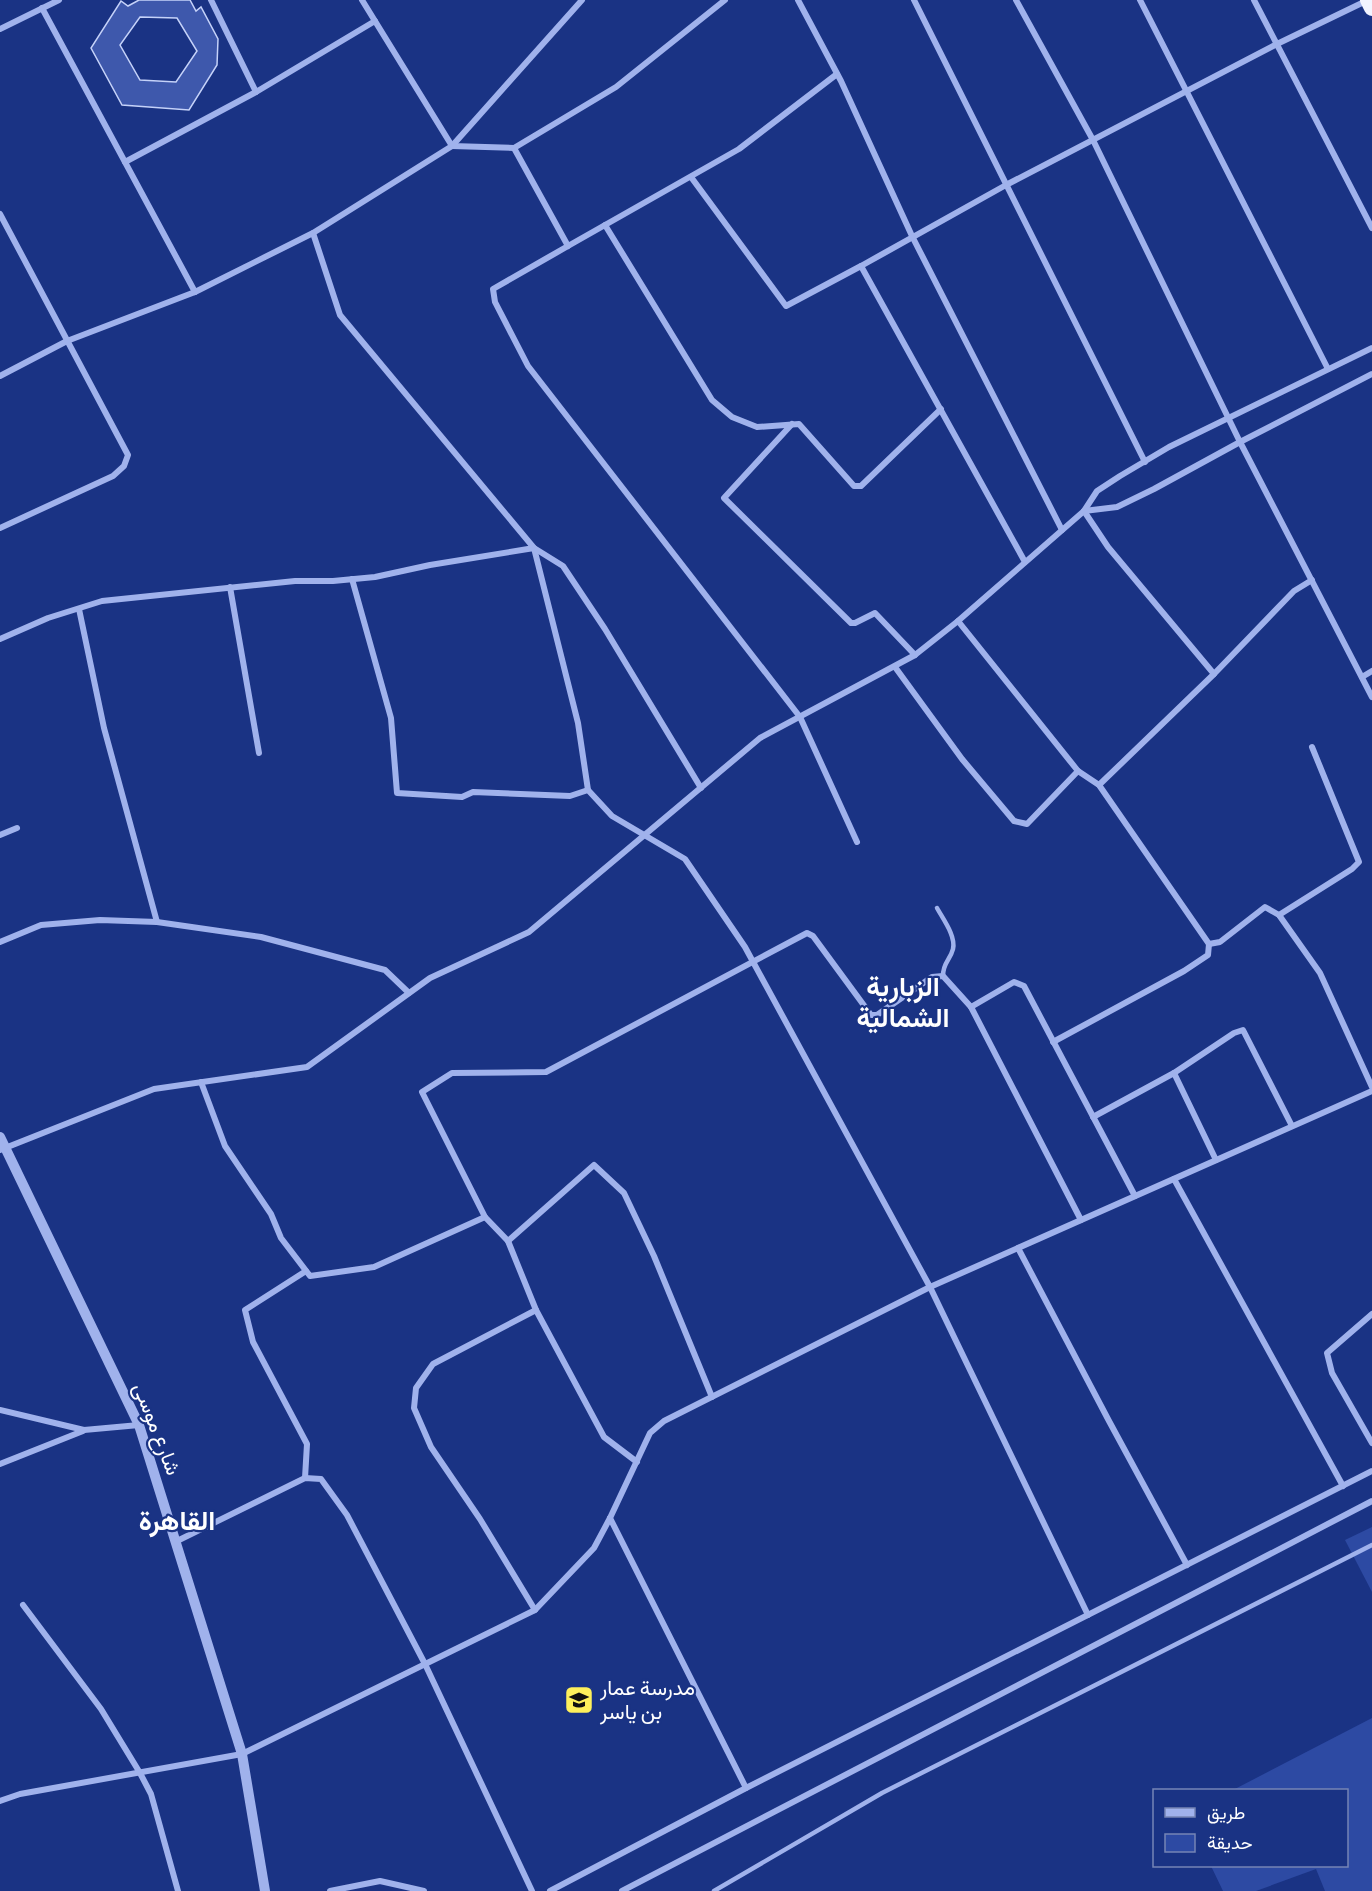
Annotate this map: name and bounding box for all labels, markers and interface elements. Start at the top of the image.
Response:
district label: الزبارية الشمالية [856,969,950,1034]
street label: شارع موسى [127,1379,187,1479]
district label: القاهرة [139,1503,215,1538]
place label: مدرسة عمار بن ياسر [599,1674,695,1725]
school or university icon: مدرسة عمار بن ياسر [563,1684,595,1716]
legend [1153,1789,1348,1867]
text: طريق [1207,1801,1245,1824]
text: حديقة [1207,1831,1253,1853]

